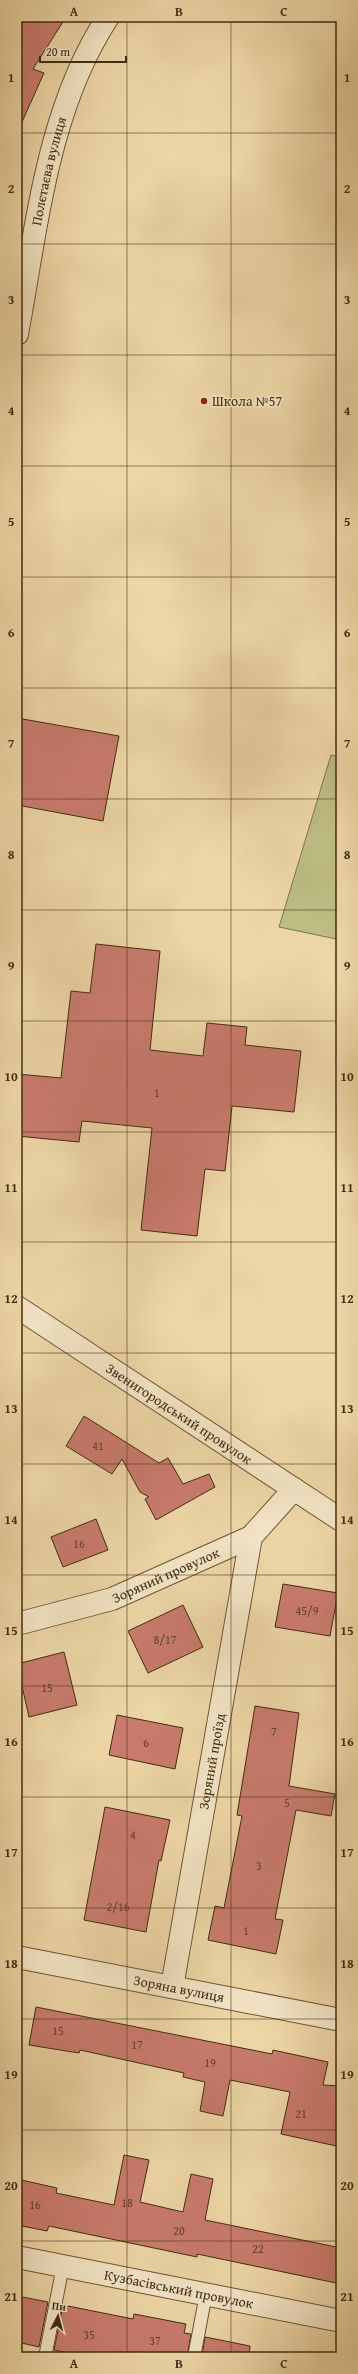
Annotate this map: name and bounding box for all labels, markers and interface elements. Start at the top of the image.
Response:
text: A [70,2,79,21]
text: B [175,2,183,21]
text: C [280,2,288,21]
scale bar [40,38,126,64]
text: 20 m [46,43,70,60]
text: 1 [8,68,14,87]
text: 1 [344,68,350,87]
street label: Полєтаєва вулиця [26,114,71,227]
text: 2 [8,179,15,198]
text: 2 [344,179,351,198]
text: 3 [8,290,14,309]
text: 3 [344,290,350,309]
place label: Школа №57 [212,391,283,411]
marker: Школа №57 [199,396,209,406]
text: 4 [8,401,15,420]
text: 4 [344,401,351,420]
text: 5 [8,512,15,531]
text: 5 [344,512,351,531]
text: 6 [8,623,15,642]
text: 6 [344,623,351,642]
text: 7 [8,734,15,753]
text: 7 [344,734,351,753]
text: 8 [8,845,15,864]
text: 8 [344,845,351,864]
text: 9 [8,956,15,975]
text: 9 [344,956,351,975]
text: 10 [4,1067,18,1086]
text: 10 [340,1067,354,1086]
house number: 1 [154,1084,160,1101]
text: 11 [4,1178,18,1197]
text: 11 [340,1178,354,1197]
text: 12 [4,1289,18,1308]
text: 12 [340,1289,354,1308]
street label: Звенигородський провулок [102,1358,257,1469]
text: 13 [4,1399,18,1418]
text: 13 [340,1399,354,1418]
house number: 41 [92,1437,104,1454]
text: 14 [4,1510,18,1529]
text: 14 [340,1510,354,1529]
house number: 16 [73,1535,85,1552]
street label: Зоряний провулок [109,1542,223,1608]
house number: 45/9 [296,1602,319,1619]
text: 15 [4,1621,18,1640]
text: 15 [340,1621,354,1640]
house number: 8/17 [154,1631,177,1648]
house number: 15 [41,1679,53,1696]
street label: Зоряний проїзд [193,1711,230,1811]
house number: 7 [271,1723,277,1740]
text: 16 [4,1732,18,1751]
text: 16 [340,1732,354,1751]
house number: 6 [143,1734,149,1751]
house number: 5 [284,1794,290,1811]
house number: 4 [130,1826,136,1843]
text: 17 [4,1843,18,1862]
text: 17 [340,1843,354,1862]
house number: 3 [256,1857,262,1874]
house number: 2/16 [107,1898,130,1915]
house number: 1 [243,1922,249,1939]
text: 18 [4,1954,18,1973]
text: 18 [340,1954,354,1973]
street label: Зоряна вулиця [132,1970,226,2007]
house number: 15 [52,2022,64,2039]
house number: 17 [131,2036,143,2053]
house number: 19 [204,2054,216,2071]
text: 19 [4,2065,18,2084]
text: 19 [340,2065,354,2084]
house number: 21 [295,2105,307,2122]
text: 20 [4,2176,18,2195]
text: 20 [340,2176,354,2195]
house number: 18 [121,2194,133,2211]
house number: 16 [29,2196,41,2213]
house number: 20 [173,2222,185,2239]
house number: 22 [252,2240,264,2257]
street label: Кузбасівський провулок [103,2264,256,2314]
text: 21 [4,2287,18,2306]
text: 21 [340,2287,354,2306]
north arrow [38,2296,78,2336]
text: Пн [51,2297,67,2315]
house number: 35 [83,2326,95,2343]
house number: 37 [149,2332,161,2349]
text: A [70,2354,79,2373]
text: B [175,2354,183,2373]
text: C [280,2354,288,2373]

